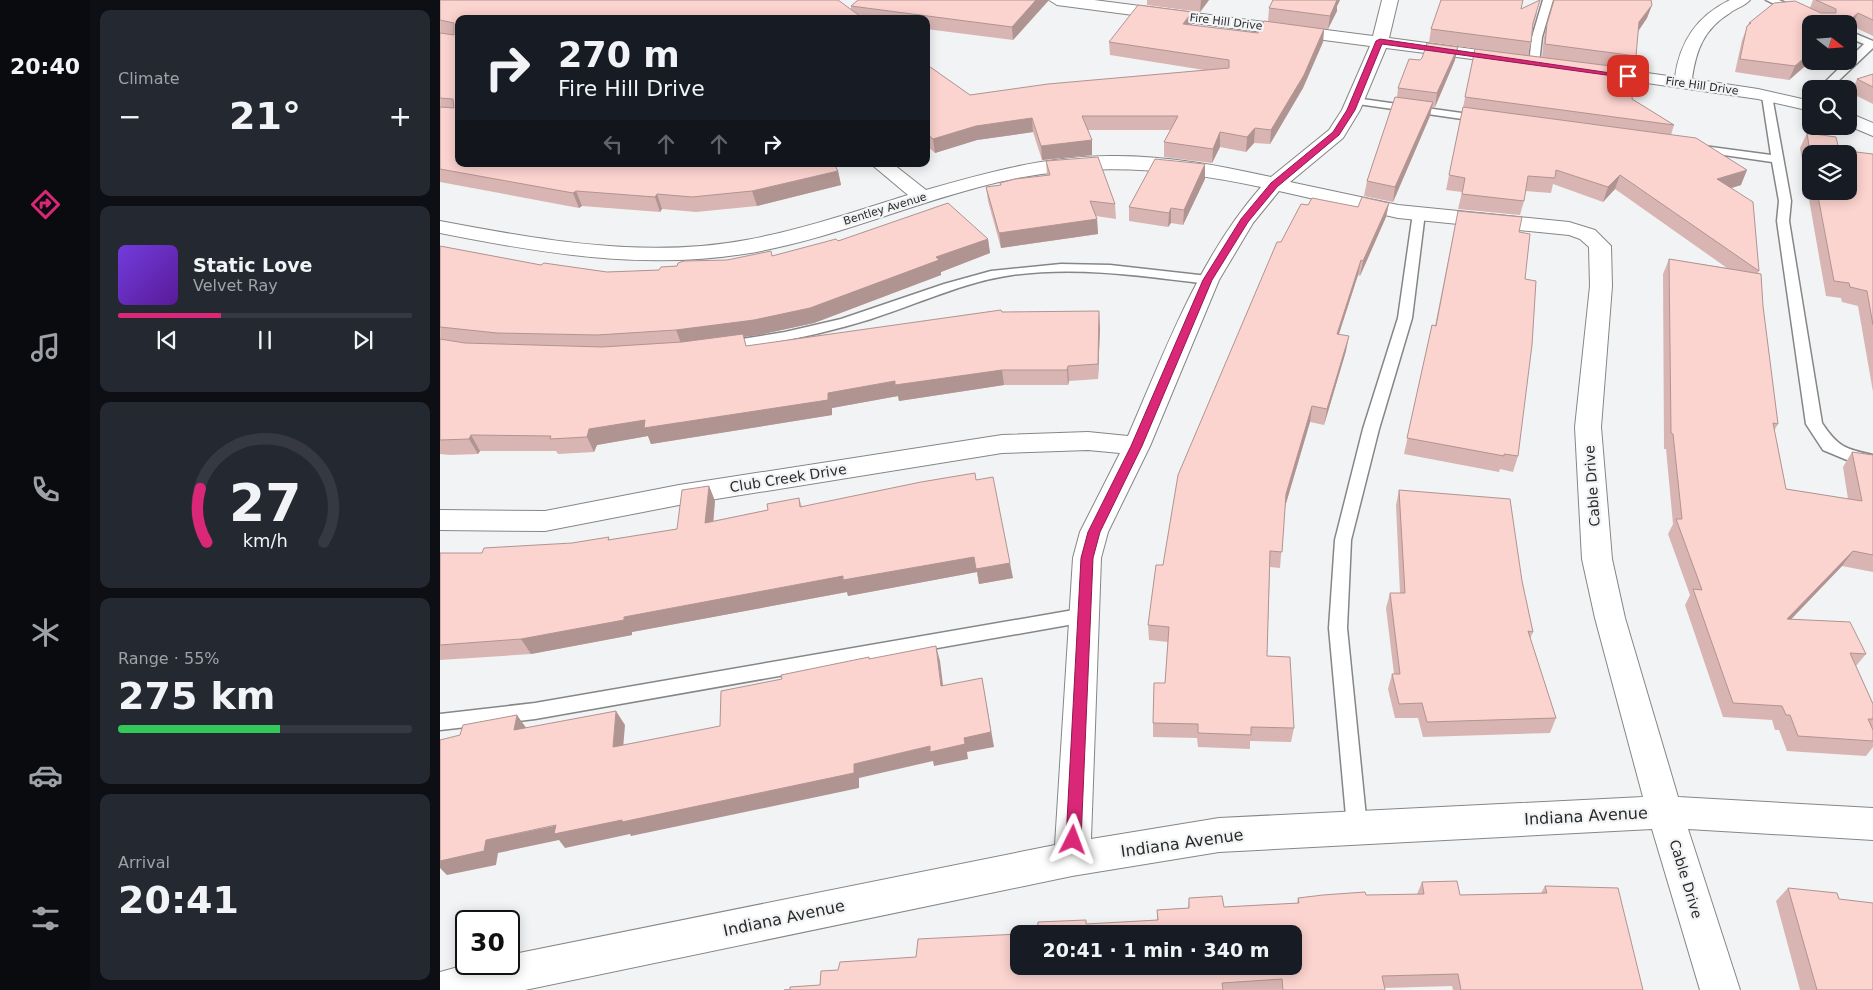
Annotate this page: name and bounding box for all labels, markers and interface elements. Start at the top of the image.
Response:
street label: Fire Hill Drive [1189,11,1263,33]
north arrow [1802,15,1858,70]
map controls [1802,15,1857,200]
icon: right [475,35,540,100]
text: 270 m [558,35,680,75]
text: 20:40 [10,54,80,79]
pin [1607,55,1649,97]
icon: arrive [1614,62,1642,90]
text: Climate [118,69,180,88]
street label: Fire Hill Drive [1665,74,1739,98]
text: Fire Hill Drive [558,76,705,101]
button: search [1802,80,1857,135]
text: 21° [229,94,301,138]
text: − [118,100,141,133]
text: + [389,100,412,133]
icon: left [599,130,627,158]
icon: ahead [652,130,680,158]
icon: ahead [705,130,733,158]
icon: right [758,130,786,158]
button: layers [1802,145,1857,200]
icon: directions [28,187,63,222]
street label: Bentley Avenue [842,190,928,228]
text: Static Love [193,254,313,276]
text: Velvet Ray [193,276,278,295]
icon: previous [153,326,181,354]
icon: pause [251,326,279,354]
icon: next [349,326,377,354]
icon: music [28,330,63,365]
street label: Cable Drive [1581,445,1603,527]
street label: Club Creek Drive [728,461,848,495]
icon: phone [28,472,63,507]
text: 27 [229,473,301,533]
text: km/h [242,530,288,551]
icon: climate [28,615,63,650]
text: Range · 55% [118,649,220,668]
text: 275 km [118,674,275,718]
icon: car [28,758,63,793]
street label: Indiana Avenue [1524,803,1648,829]
position arrow [1046,813,1098,865]
street label: Indiana Avenue [1119,825,1245,861]
street label: Cable Drive [1666,838,1706,920]
text: Arrival [118,853,170,872]
text: 20:41 [118,878,239,922]
street label: Indiana Avenue [722,896,846,940]
icon: filters [28,901,63,936]
speed limit sign: 30 [455,910,520,975]
text: 20:41 · 1 min · 340 m [1042,939,1270,961]

